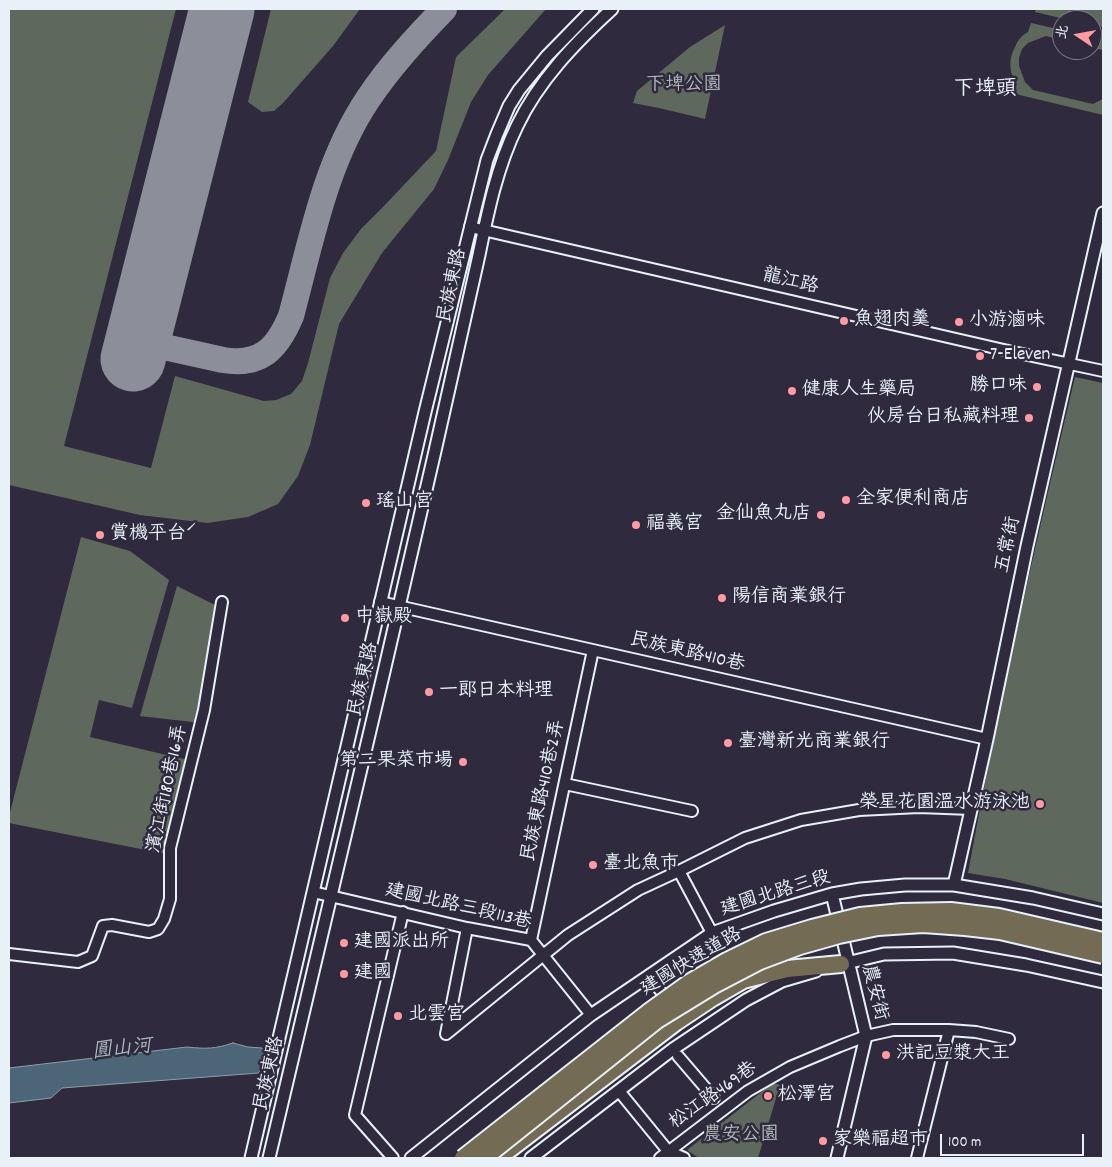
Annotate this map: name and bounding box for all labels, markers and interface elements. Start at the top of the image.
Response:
north arrow [1052,10,1102,60]
text: 北 [1052,23,1075,41]
park label: 下埤公園 [646,75,722,97]
district label: 下埤頭 [954,78,1016,104]
street label: 民族東路 [435,246,473,326]
street label: 龍江路 [760,265,820,301]
place label: 魚翅肉羹 [854,310,930,332]
place label: 小游滷味 [969,311,1045,333]
marker: 魚翅肉羹 [838,315,850,327]
marker: 小游滷味 [953,316,965,328]
place label: 7-Eleven [990,345,1050,367]
marker: 7-Eleven [974,350,986,362]
place label: 勝口味 [970,376,1027,398]
place label: 健康人生藥局 [802,380,916,402]
marker: 勝口味 [1031,381,1043,393]
marker: 健康人生藥局 [786,385,798,397]
place label: 伙房台日私藏料理 [867,407,1019,429]
marker: 伙房台日私藏料理 [1023,412,1035,424]
place label: 全家便利商店 [856,489,970,511]
place label: 瑤山宮 [376,492,433,514]
marker: 全家便利商店 [840,494,852,506]
marker: 瑤山宮 [360,497,372,509]
place label: 金仙魚丸店 [716,504,811,526]
marker: 金仙魚丸店 [815,509,827,521]
place label: 福義宮 [646,514,703,536]
street label: 五常街 [993,515,1027,575]
marker: 福義宮 [630,519,642,531]
place label: 賞機平台ˊ [110,524,197,546]
marker: 賞機平台ˊ [94,529,106,541]
place label: 陽信商業銀行 [732,587,846,609]
marker: 陽信商業銀行 [716,592,728,604]
place label: 中嶽殿 [355,607,412,629]
marker: 中嶽殿 [339,612,351,624]
street label: 民族東路410巷 [627,630,747,678]
street label: 民族東路 [345,640,385,720]
place label: 一郎日本料理 [439,681,553,703]
marker: 一郎日本料理 [423,686,435,698]
street label: 民族東路410巷2弄 [519,718,571,864]
street label: 濱江街180巷16弄 [144,723,194,855]
place label: 臺灣新光商業銀行 [738,732,890,754]
marker: 臺灣新光商業銀行 [722,737,734,749]
place label: 第二果菜市場 [339,751,453,773]
marker: 第二果菜市場 [457,756,469,768]
place label: 榮星花園溫水游泳池 [859,793,1030,815]
marker: 榮星花園溫水游泳池 [1034,798,1046,810]
place label: 臺北魚市 [603,854,679,876]
marker: 臺北魚市 [587,859,599,871]
street label: 建國北路三段 [718,867,834,923]
street label: 建國北路三段113巷 [382,880,534,936]
street label: 建國快速道路 [637,924,747,1002]
place label: 建國派出所 [354,932,449,954]
marker: 建國派出所 [338,937,350,949]
place label: 建國 [354,963,392,985]
street label: 農安街 [855,963,891,1023]
marker: 建國 [338,968,350,980]
place label: 北雲宮 [408,1005,465,1027]
marker: 北雲宮 [392,1010,404,1022]
street label: 民族東路 [251,1034,291,1114]
water label: 圓山河 [91,1036,153,1066]
place label: 洪記豆漿大王 [896,1044,1010,1066]
marker: 洪記豆漿大王 [880,1049,892,1061]
street label: 松江路469巷 [666,1058,762,1136]
place label: 松澤宮 [778,1085,835,1107]
marker: 松澤宮 [762,1090,774,1102]
scale bar [942,1124,1086,1156]
park label: 農安公園 [703,1125,779,1147]
place label: 家樂福超市 [833,1130,928,1152]
text: 100 m [948,1132,981,1154]
marker: 家樂福超市 [817,1135,829,1147]

